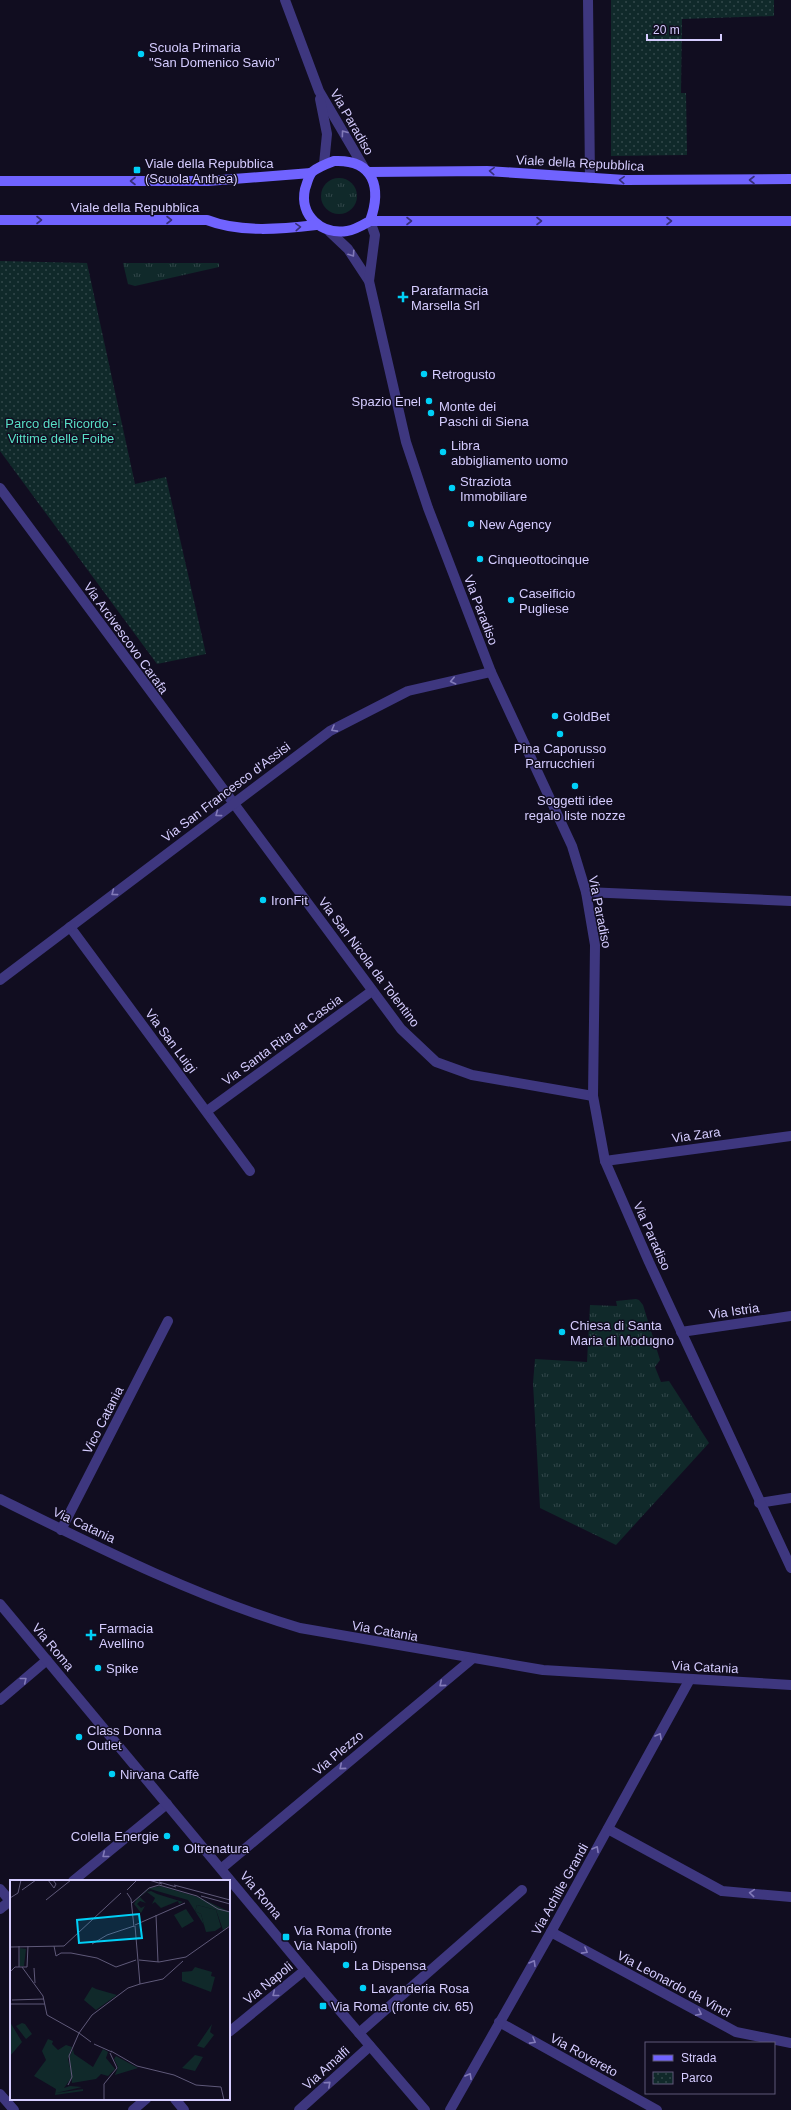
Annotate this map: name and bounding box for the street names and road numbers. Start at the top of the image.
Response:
street label: Via Paradiso [327,86,377,158]
street label: Viale della Repubblica [515,152,645,174]
street label: Viale della Repubblica [71,200,200,215]
street label: Via Paradiso [461,573,501,647]
street label: Via Arcivescovo Carafa [81,579,172,697]
street label: Via San Francesco d'Assisi [159,739,293,845]
street label: Via Paradiso [586,875,614,949]
street label: Via San Nicola da Tolentino [315,894,423,1030]
street label: Via Santa Rita da Cascia [219,991,345,1088]
street label: Via San Luigi [142,1006,200,1076]
street label: Via Zara [671,1124,722,1146]
street label: Via Paradiso [630,1199,674,1273]
street label: Via Istria [708,1300,761,1322]
street label: Vico Catania [80,1383,127,1456]
street label: Via Catania [50,1504,118,1546]
street label: Via Catania [351,1618,420,1644]
street label: Via Roma [29,1620,78,1674]
street label: Via Catania [671,1658,740,1676]
street label: Via Plezzo [310,1728,366,1778]
street label: Via Achille Grandi [529,1840,591,1937]
street label: Via Roma [237,1868,286,1922]
street label: Via Leonardo da Vinci [615,1948,734,2020]
street label: Via Napoli [240,1959,296,2007]
street label: Via Rovereto [548,2030,620,2080]
street label: Via Amalfi [300,2043,352,2093]

